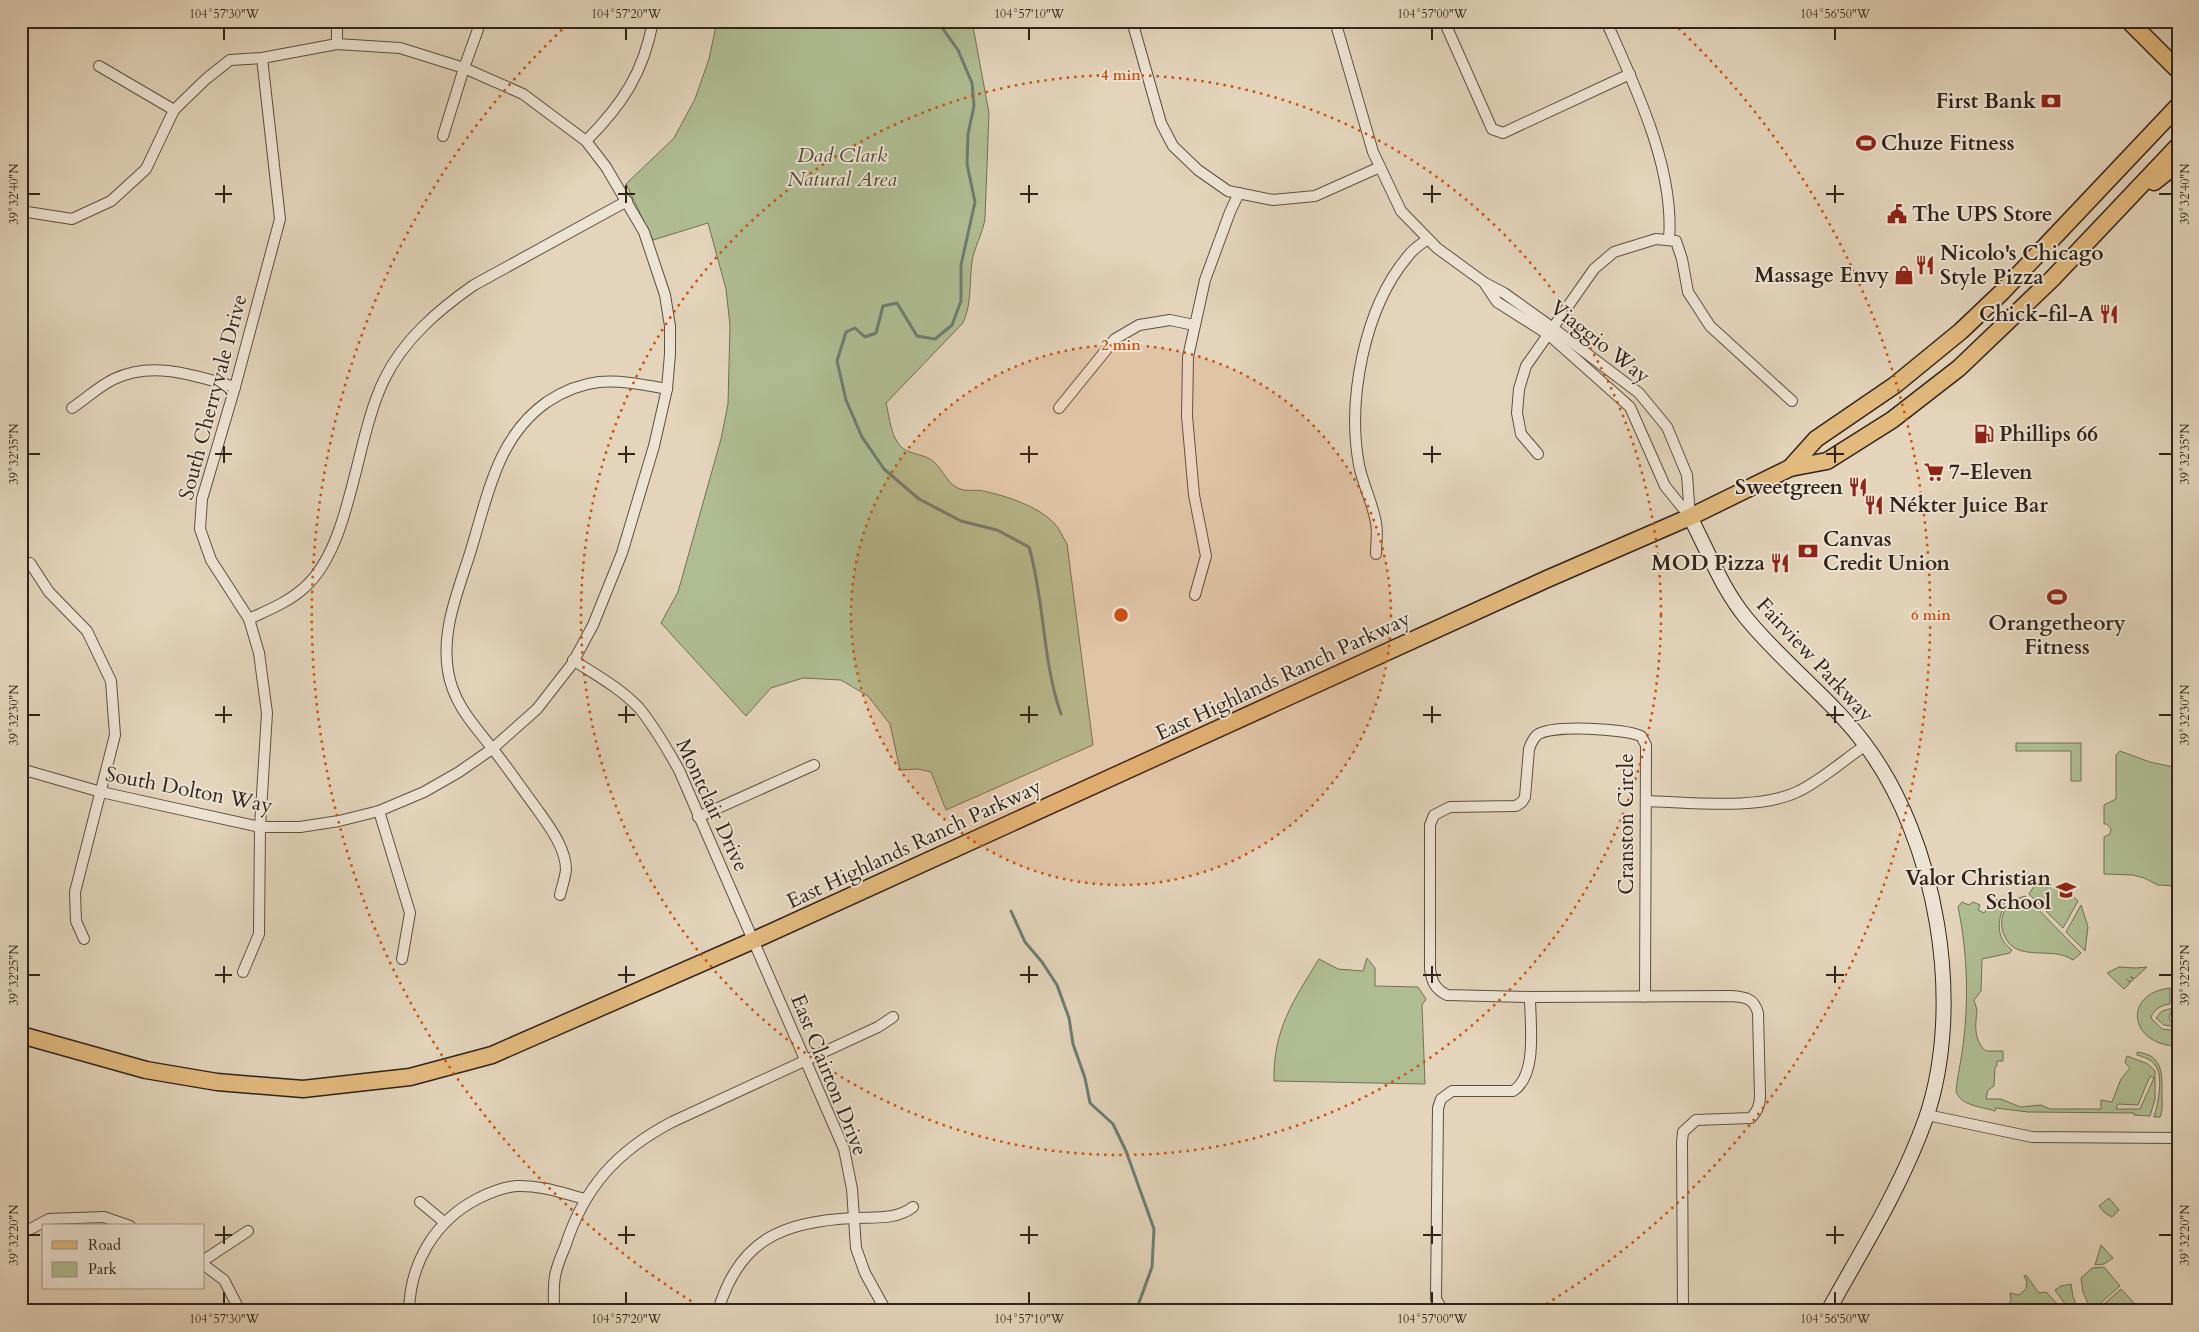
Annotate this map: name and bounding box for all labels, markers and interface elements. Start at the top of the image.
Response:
text: 104°57'30"W [189,6,260,22]
text: 104°57'20"W [591,6,662,22]
text: 104°57'10"W [994,6,1065,22]
text: 104°57'00"W [1397,6,1468,22]
text: 104°56'50"W [1800,6,1871,22]
text: 4 min [1101,65,1141,85]
place label: First Bank [1936,87,2036,116]
bank icon: First Bank [2040,90,2062,112]
place label: Chuze Fitness [1881,129,2014,158]
sports icon: Chuze Fitness [1855,132,1877,154]
park label: Dad Clark Natural Area [787,141,897,194]
text: 39°32'40"N [6,163,22,224]
text: 39°32'40"N [2177,163,2193,224]
place label: The UPS Store [1912,200,2052,229]
public building icon: The UPS Store [1886,203,1908,225]
place label: Nicolo's Chicago Style Pizza [1940,239,2104,292]
restaurant icon: Nicolo's Chicago Style Pizza [1914,254,1936,276]
place label: Massage Envy [1754,261,1889,290]
shop icon: Massage Envy [1893,264,1915,286]
street label: South Cherryvale Drive [172,291,254,503]
street label: Viaggio Way [1544,294,1656,390]
place label: Chick-fil-A [1979,300,2094,329]
restaurant icon: Chick-fil-A [2098,303,2120,325]
text: 2 min [1101,335,1141,355]
place label: Phillips 66 [1999,420,2098,449]
text: 39°32'35"N [6,423,22,484]
fuel station icon: Phillips 66 [1973,423,1995,445]
text: 39°32'35"N [2177,423,2193,484]
place label: 7-Eleven [1949,458,2033,487]
supermarket icon: 7-Eleven [1923,461,1945,483]
place label: Sweetgreen [1735,473,1843,502]
restaurant icon: Sweetgreen [1847,476,1869,498]
place label: Nékter Juice Bar [1889,491,2048,520]
restaurant icon: Nékter Juice Bar [1863,494,1885,516]
place label: Canvas Credit Union [1823,525,1950,578]
bank icon: Canvas Credit Union [1797,540,1819,562]
place label: MOD Pizza [1651,549,1766,578]
restaurant icon: MOD Pizza [1769,552,1791,574]
sports icon: Orangetheory Fitness [2046,586,2068,608]
street label: Fairview Parkway [1750,591,1880,729]
street label: East Highlands Ranch Parkway [1151,604,1415,748]
text: 6 min [1911,605,1951,625]
centre of rings [1112,606,1130,624]
place label: Orangetheory Fitness [1988,609,2126,662]
text: 39°32'30"N [6,684,22,745]
text: 39°32'30"N [2177,684,2193,745]
street label: Montclair Drive [668,734,756,876]
street label: Cranston Circle [1612,753,1641,895]
street label: South Dolton Way [103,760,275,820]
street label: East Highlands Ranch Parkway [782,772,1046,916]
place label: Valor Christian School [1905,864,2051,917]
school or university icon: Valor Christian School [2055,879,2077,901]
text: 39°32'25"N [6,944,22,1005]
text: 39°32'25"N [2177,944,2193,1005]
street label: East Clairton Drive [783,990,875,1160]
text: 39°32'20"N [6,1204,22,1265]
text: 39°32'20"N [2177,1204,2193,1265]
legend [42,1224,205,1290]
text: Road [88,1235,121,1255]
text: Park [88,1259,117,1279]
text: 104°57'30"W [189,1311,260,1327]
text: 104°57'20"W [591,1311,662,1327]
text: 104°57'10"W [994,1311,1065,1327]
text: 104°57'00"W [1397,1311,1468,1327]
text: 104°56'50"W [1800,1311,1871,1327]

